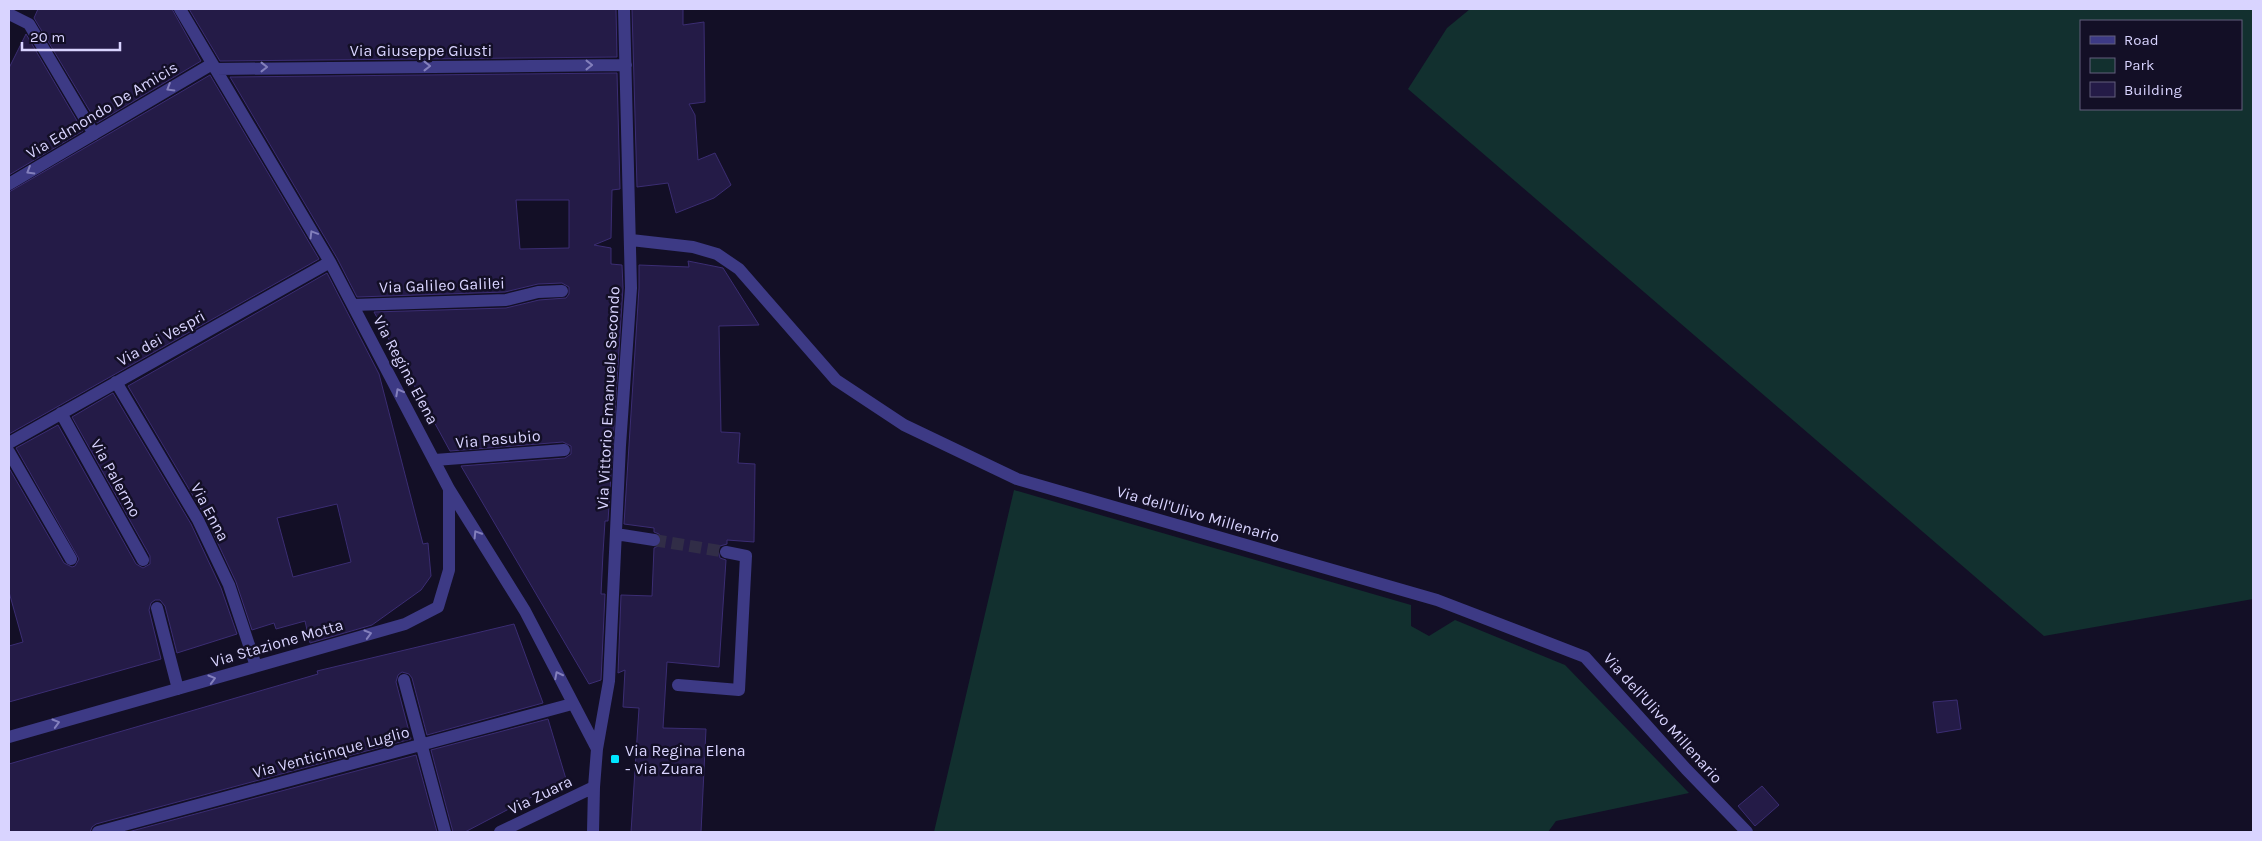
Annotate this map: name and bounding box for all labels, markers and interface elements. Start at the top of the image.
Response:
scale bar [22,20,120,52]
legend [2080,20,2242,110]
text: 20 m [30,28,65,46]
text: Road [2124,31,2159,49]
street label: Via Giuseppe Giusti [350,41,492,60]
text: Park [2124,56,2154,74]
street label: Via Edmondo De Amicis [23,57,181,163]
one-way arrow [586,60,594,70]
one-way arrow [424,61,431,71]
one-way arrow [261,62,269,72]
text: Building [2124,81,2182,99]
one-way arrow [167,82,176,92]
one-way arrow [27,165,36,175]
one-way arrow [310,231,320,240]
street label: Via Galileo Galilei [379,273,505,297]
street label: Via Vittorio Emanuele Secondo [593,286,623,510]
street label: Via dei Vespri [114,306,208,370]
street label: Via Regina Elena [369,312,443,428]
one-way arrow [395,389,405,398]
street label: Via Pasubio [455,426,541,452]
street label: Via Palermo [87,436,145,520]
street label: Via Enna [187,480,233,544]
street label: Via dell'Ulivo Millenario [1114,482,1282,546]
one-way arrow [474,531,484,540]
street label: Via Stazione Motta [209,615,345,671]
one-way arrow [364,629,373,640]
street label: Via dell'Ulivo Millenario [1599,649,1727,787]
one-way arrow [554,672,564,681]
one-way arrow [207,674,216,684]
one-way arrow [51,719,59,729]
street label: Via Venticinque Luglio [251,722,411,782]
place label: Via Regina Elena - Via Zuara [625,741,746,778]
marker: Via Regina Elena - Via Zuara [609,753,621,765]
street label: Via Zuara [505,771,575,819]

